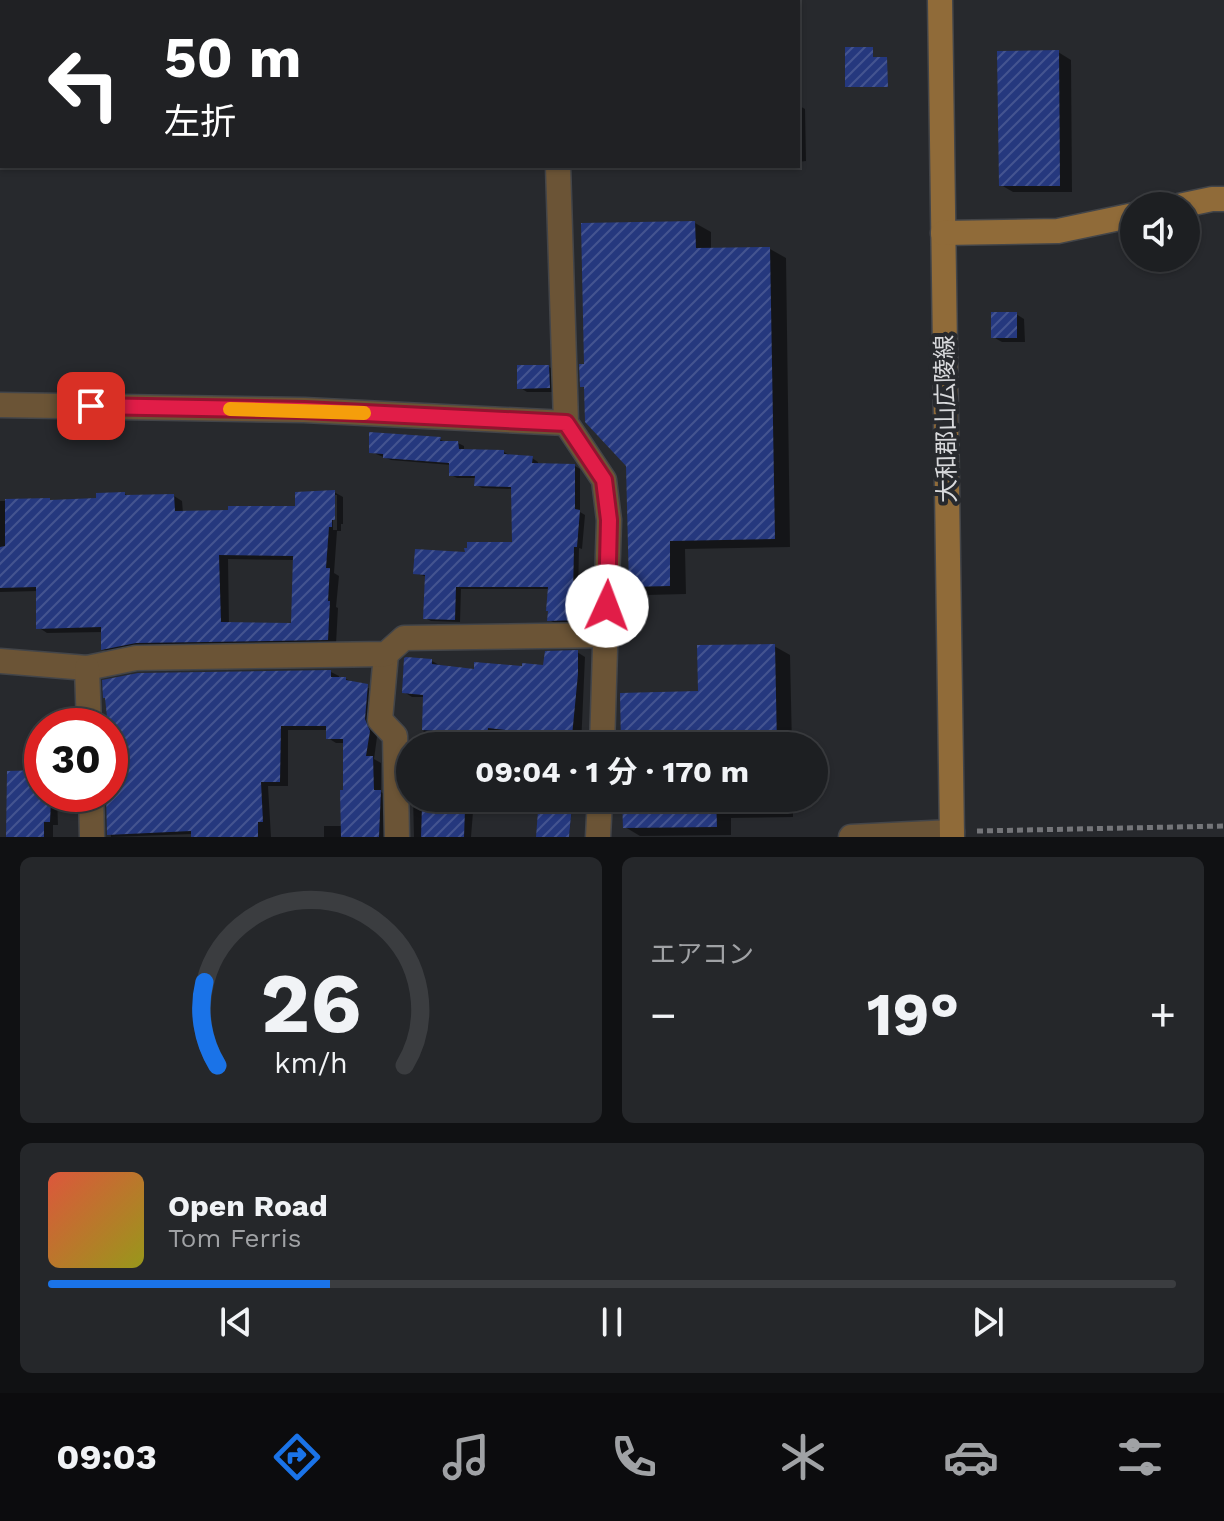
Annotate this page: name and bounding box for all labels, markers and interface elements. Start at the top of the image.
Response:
text: 50 m [164,25,301,91]
icon: left [32,32,136,136]
text: 左折 [164,101,236,143]
map controls [1120,192,1200,272]
button: sound [1120,192,1200,272]
street label: 大和郡山広陵線 [931,335,961,503]
pin [57,372,125,440]
icon: arrive [69,384,113,428]
position arrow [565,564,649,648]
speed limit sign: 30 [24,708,128,812]
text: 09:04 · 1 分 · 170 m [475,754,749,789]
text: エアコン [650,939,754,969]
text: 26 [261,955,361,1052]
text: 19° [867,979,959,1050]
text: − [650,989,677,1041]
text: + [1149,989,1176,1041]
text: km/h [274,1046,348,1080]
text: Open Road [168,1188,328,1223]
text: Tom Ferris [168,1223,301,1253]
icon: previous [214,1300,258,1344]
icon: pause [590,1300,634,1344]
icon: next [966,1300,1010,1344]
icon: directions [269,1429,325,1485]
icon: music [438,1429,494,1485]
icon: phone [606,1429,662,1485]
icon: climate [775,1429,831,1485]
icon: car [943,1429,999,1485]
icon: filters [1112,1429,1168,1485]
text: 09:03 [56,1436,157,1478]

